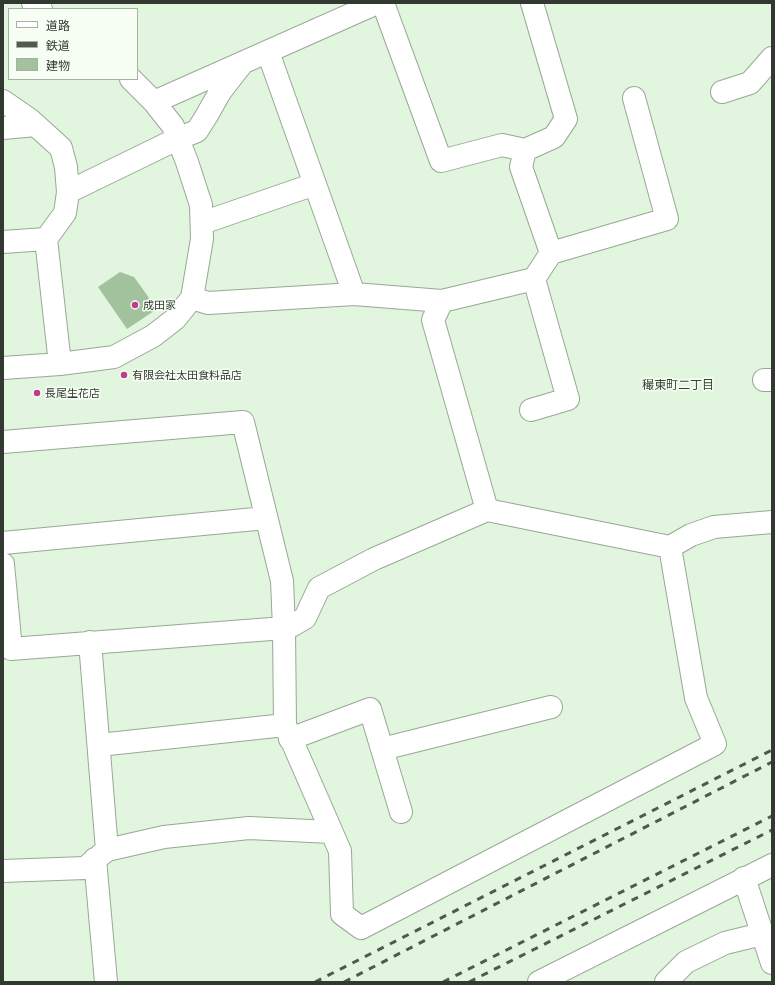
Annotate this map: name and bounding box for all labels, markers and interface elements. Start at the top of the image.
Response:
legend [8,8,138,80]
text: 道路 [46,18,70,32]
text: 鉄道 [46,38,70,52]
text: 建物 [46,58,70,72]
place label: 成田家 [143,298,176,312]
marker: 成田家 [130,300,140,310]
place label: 有限会社太田食料品店 [132,368,242,382]
marker: 有限会社太田食料品店 [119,370,129,380]
district label: 穝東町二丁目 [642,378,714,392]
place label: 長尾生花店 [45,386,100,400]
marker: 長尾生花店 [32,388,42,398]

